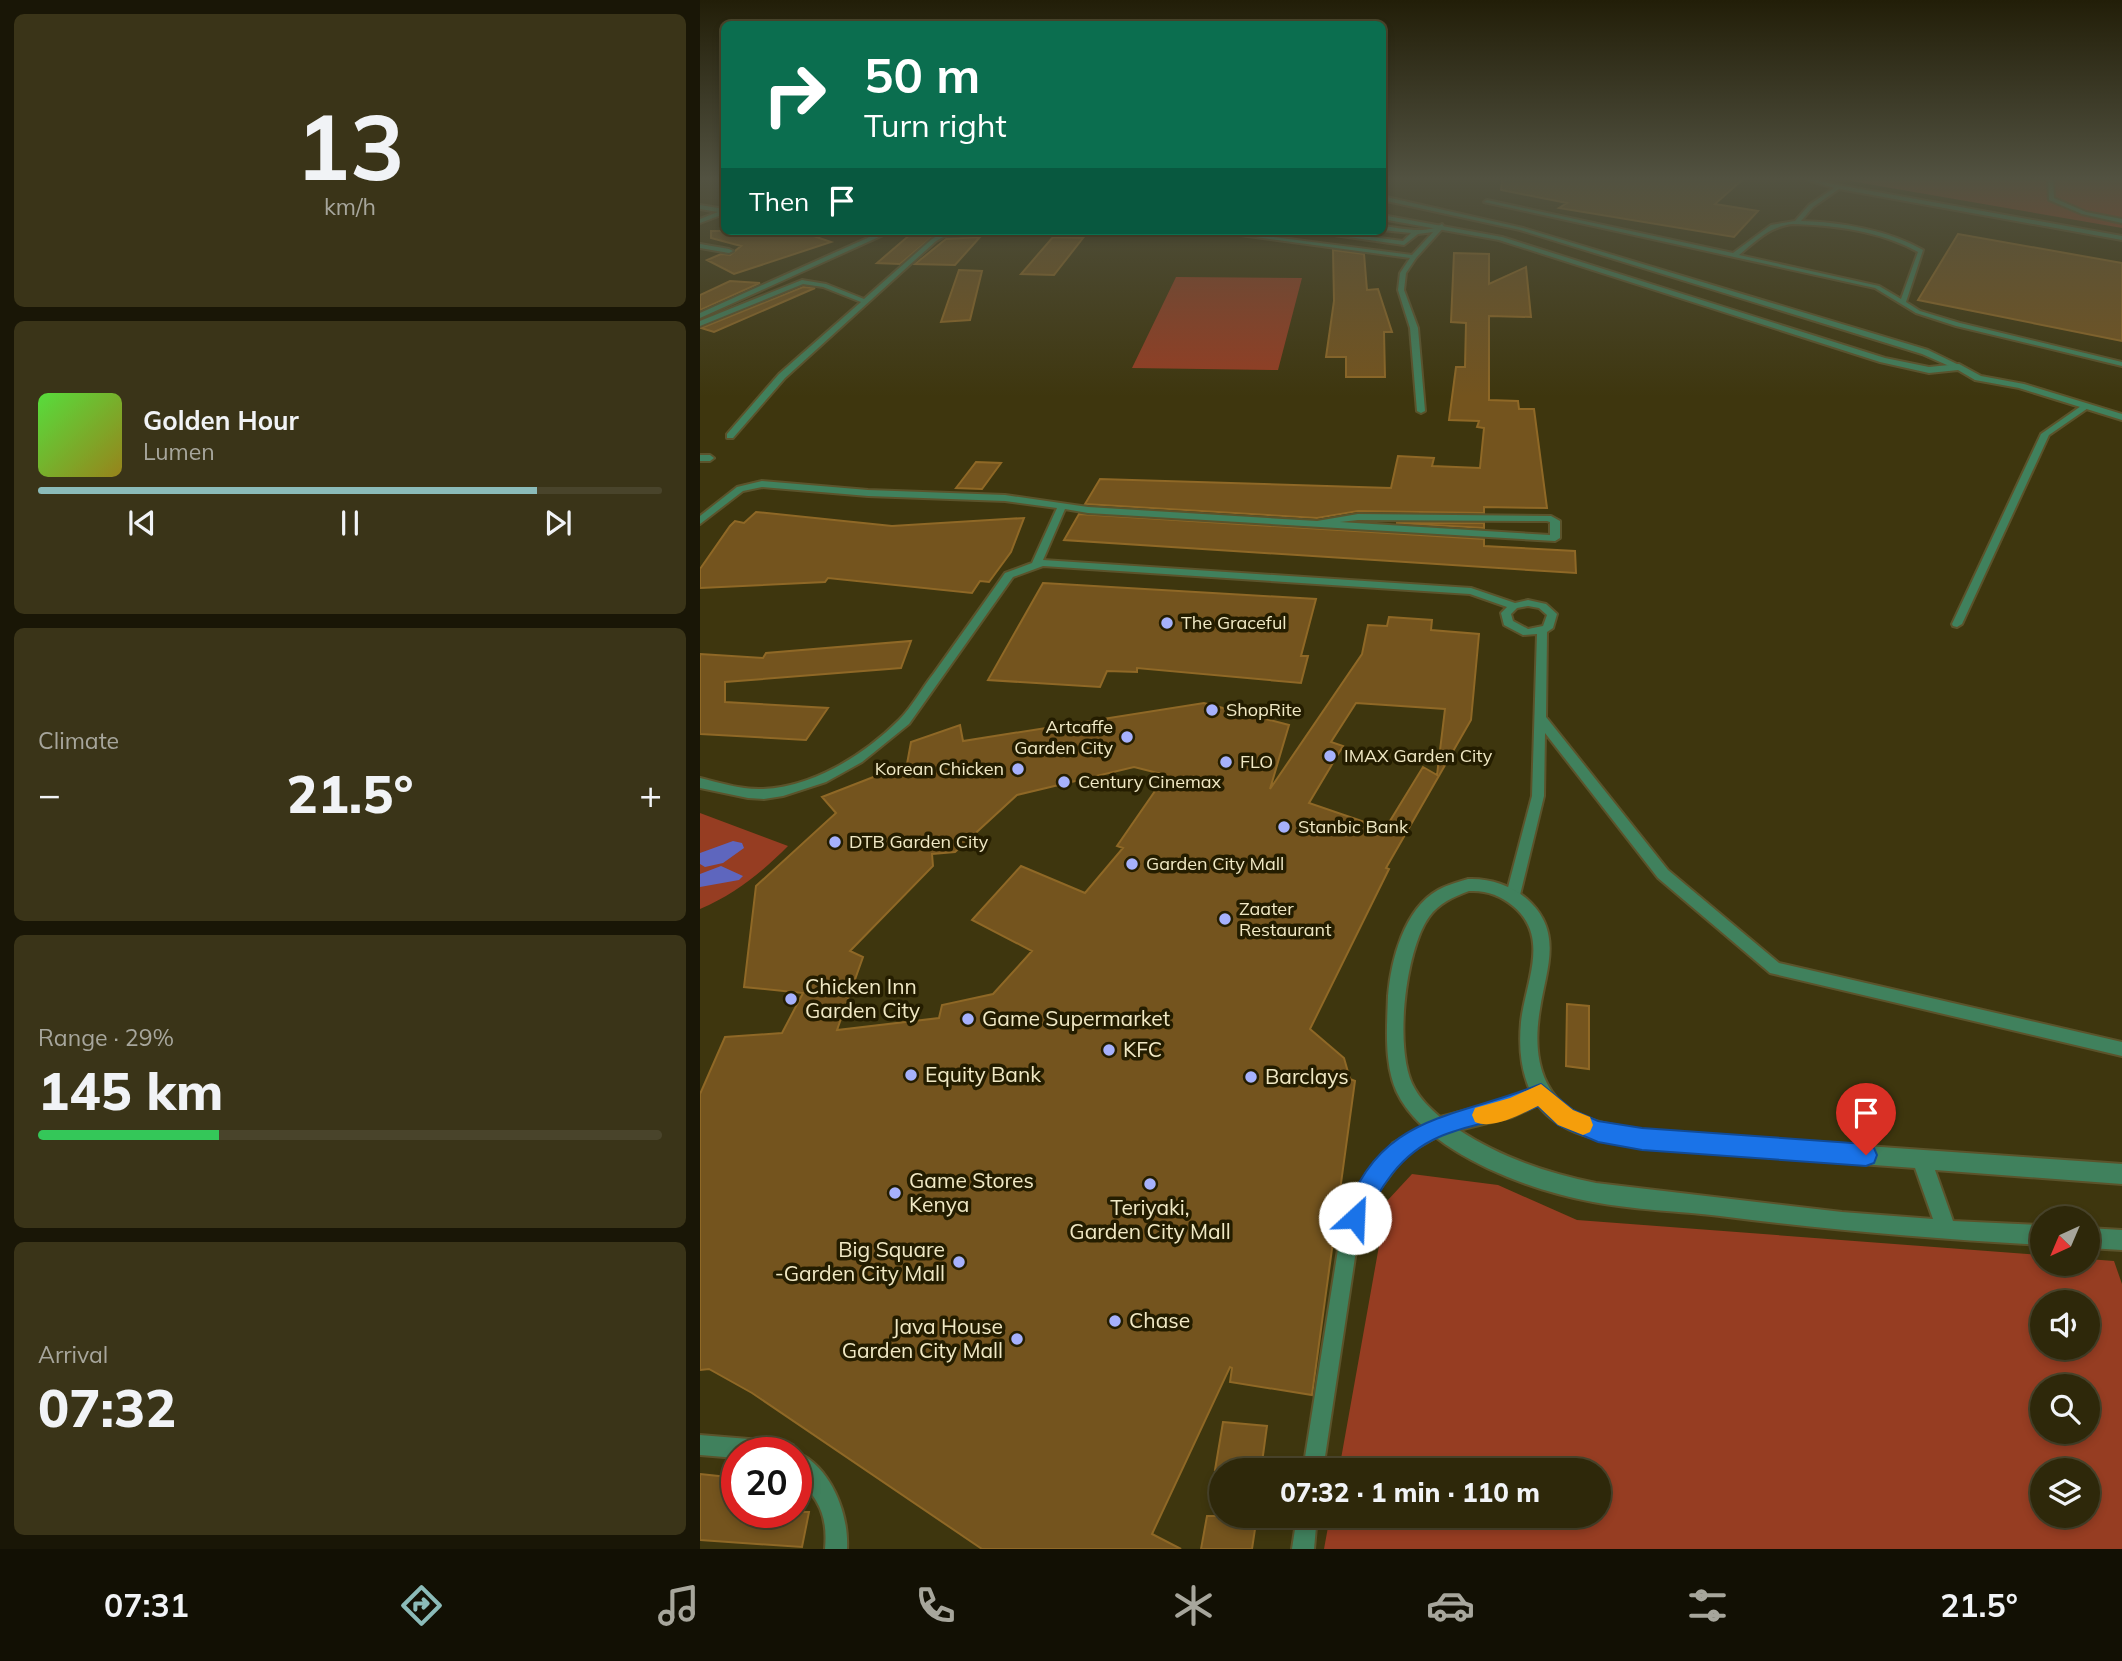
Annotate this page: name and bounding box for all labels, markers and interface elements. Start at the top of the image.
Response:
text: 50 m [864,44,980,105]
icon: right [749,49,840,140]
text: 13 [295,89,405,203]
text: Turn right [864,105,1007,145]
icon: arrive [823,182,861,220]
text: Then [749,185,809,218]
text: km/h [324,192,376,221]
text: Golden Hour [143,404,299,437]
text: Lumen [143,437,215,466]
icon: previous [123,504,161,542]
icon: pause [331,504,369,542]
icon: next [539,504,577,542]
place label: The Graceful [1181,611,1287,634]
marker: The Graceful [1159,615,1175,631]
place label: ShopRite [1226,698,1302,721]
marker: ShopRite [1204,702,1220,718]
place label: Artcaffe Garden City [1014,715,1113,759]
text: Climate [38,726,119,755]
marker: Artcaffe Garden City [1119,729,1135,745]
place label: IMAX Garden City [1344,744,1493,767]
marker: IMAX Garden City [1322,748,1338,764]
place label: FLO [1240,750,1273,773]
marker: FLO [1218,754,1234,770]
place label: Korean Chicken [875,757,1004,780]
text: 21.5° [286,761,414,826]
marker: Korean Chicken [1010,761,1026,777]
text: − [38,770,61,818]
text: + [639,770,662,818]
place label: Century Cinemax [1078,770,1222,793]
marker: Century Cinemax [1056,774,1072,790]
place label: Stanbic Bank [1298,815,1409,838]
marker: Stanbic Bank [1276,819,1292,835]
place label: DTB Garden City [849,830,989,853]
marker: DTB Garden City [827,834,843,850]
place label: Garden City Mall [1146,852,1284,875]
marker: Garden City Mall [1124,856,1140,872]
place label: Zaater Restaurant [1239,897,1331,941]
marker: Zaater Restaurant [1217,911,1233,927]
place label: Chicken Inn Garden City [805,973,920,1023]
marker: Chicken Inn Garden City [783,991,799,1007]
place label: Game Supermarket [982,1005,1170,1031]
marker: Game Supermarket [960,1011,976,1027]
text: Range · 29% [38,1023,174,1052]
place label: KFC [1123,1036,1162,1062]
marker: KFC [1101,1042,1117,1058]
text: 145 km [38,1058,223,1123]
place label: Equity Bank [925,1061,1041,1087]
place label: Barclays [1265,1063,1349,1089]
marker: Equity Bank [903,1067,919,1083]
marker: Barclays [1243,1069,1259,1085]
pin [1836,1083,1896,1155]
icon: arrive [1847,1094,1885,1132]
place label: Game Stores Kenya [909,1167,1034,1217]
marker: Teriyaki, Garden City Mall [1142,1176,1158,1192]
position arrow [1318,1181,1392,1255]
marker: Game Stores Kenya [887,1185,903,1201]
place label: Teriyaki, Garden City Mall [1069,1194,1231,1244]
north arrow [2030,1206,2100,1276]
map controls [2030,1206,2100,1528]
place label: Big Square -Garden City Mall [775,1236,945,1286]
marker: Big Square -Garden City Mall [951,1254,967,1270]
button: sound [2030,1290,2100,1360]
place label: Chase [1129,1307,1190,1333]
place label: Java House Garden City Mall [842,1313,1003,1363]
marker: Chase [1107,1313,1123,1329]
marker: Java House Garden City Mall [1009,1331,1025,1347]
text: Arrival [38,1340,108,1369]
button: search [2030,1374,2100,1444]
text: 07:32 [38,1375,176,1440]
speed limit sign: 20 [721,1437,812,1528]
button: layers [2030,1458,2100,1528]
text: 07:32 · 1 min · 110 m [1280,1476,1540,1509]
icon: directions [397,1581,446,1630]
icon: music [654,1581,703,1630]
icon: phone [911,1581,960,1630]
icon: climate [1169,1581,1218,1630]
icon: car [1426,1581,1475,1630]
icon: filters [1683,1581,1732,1630]
text: 07:31 [104,1585,189,1625]
text: 21.5° [1940,1585,2018,1625]

